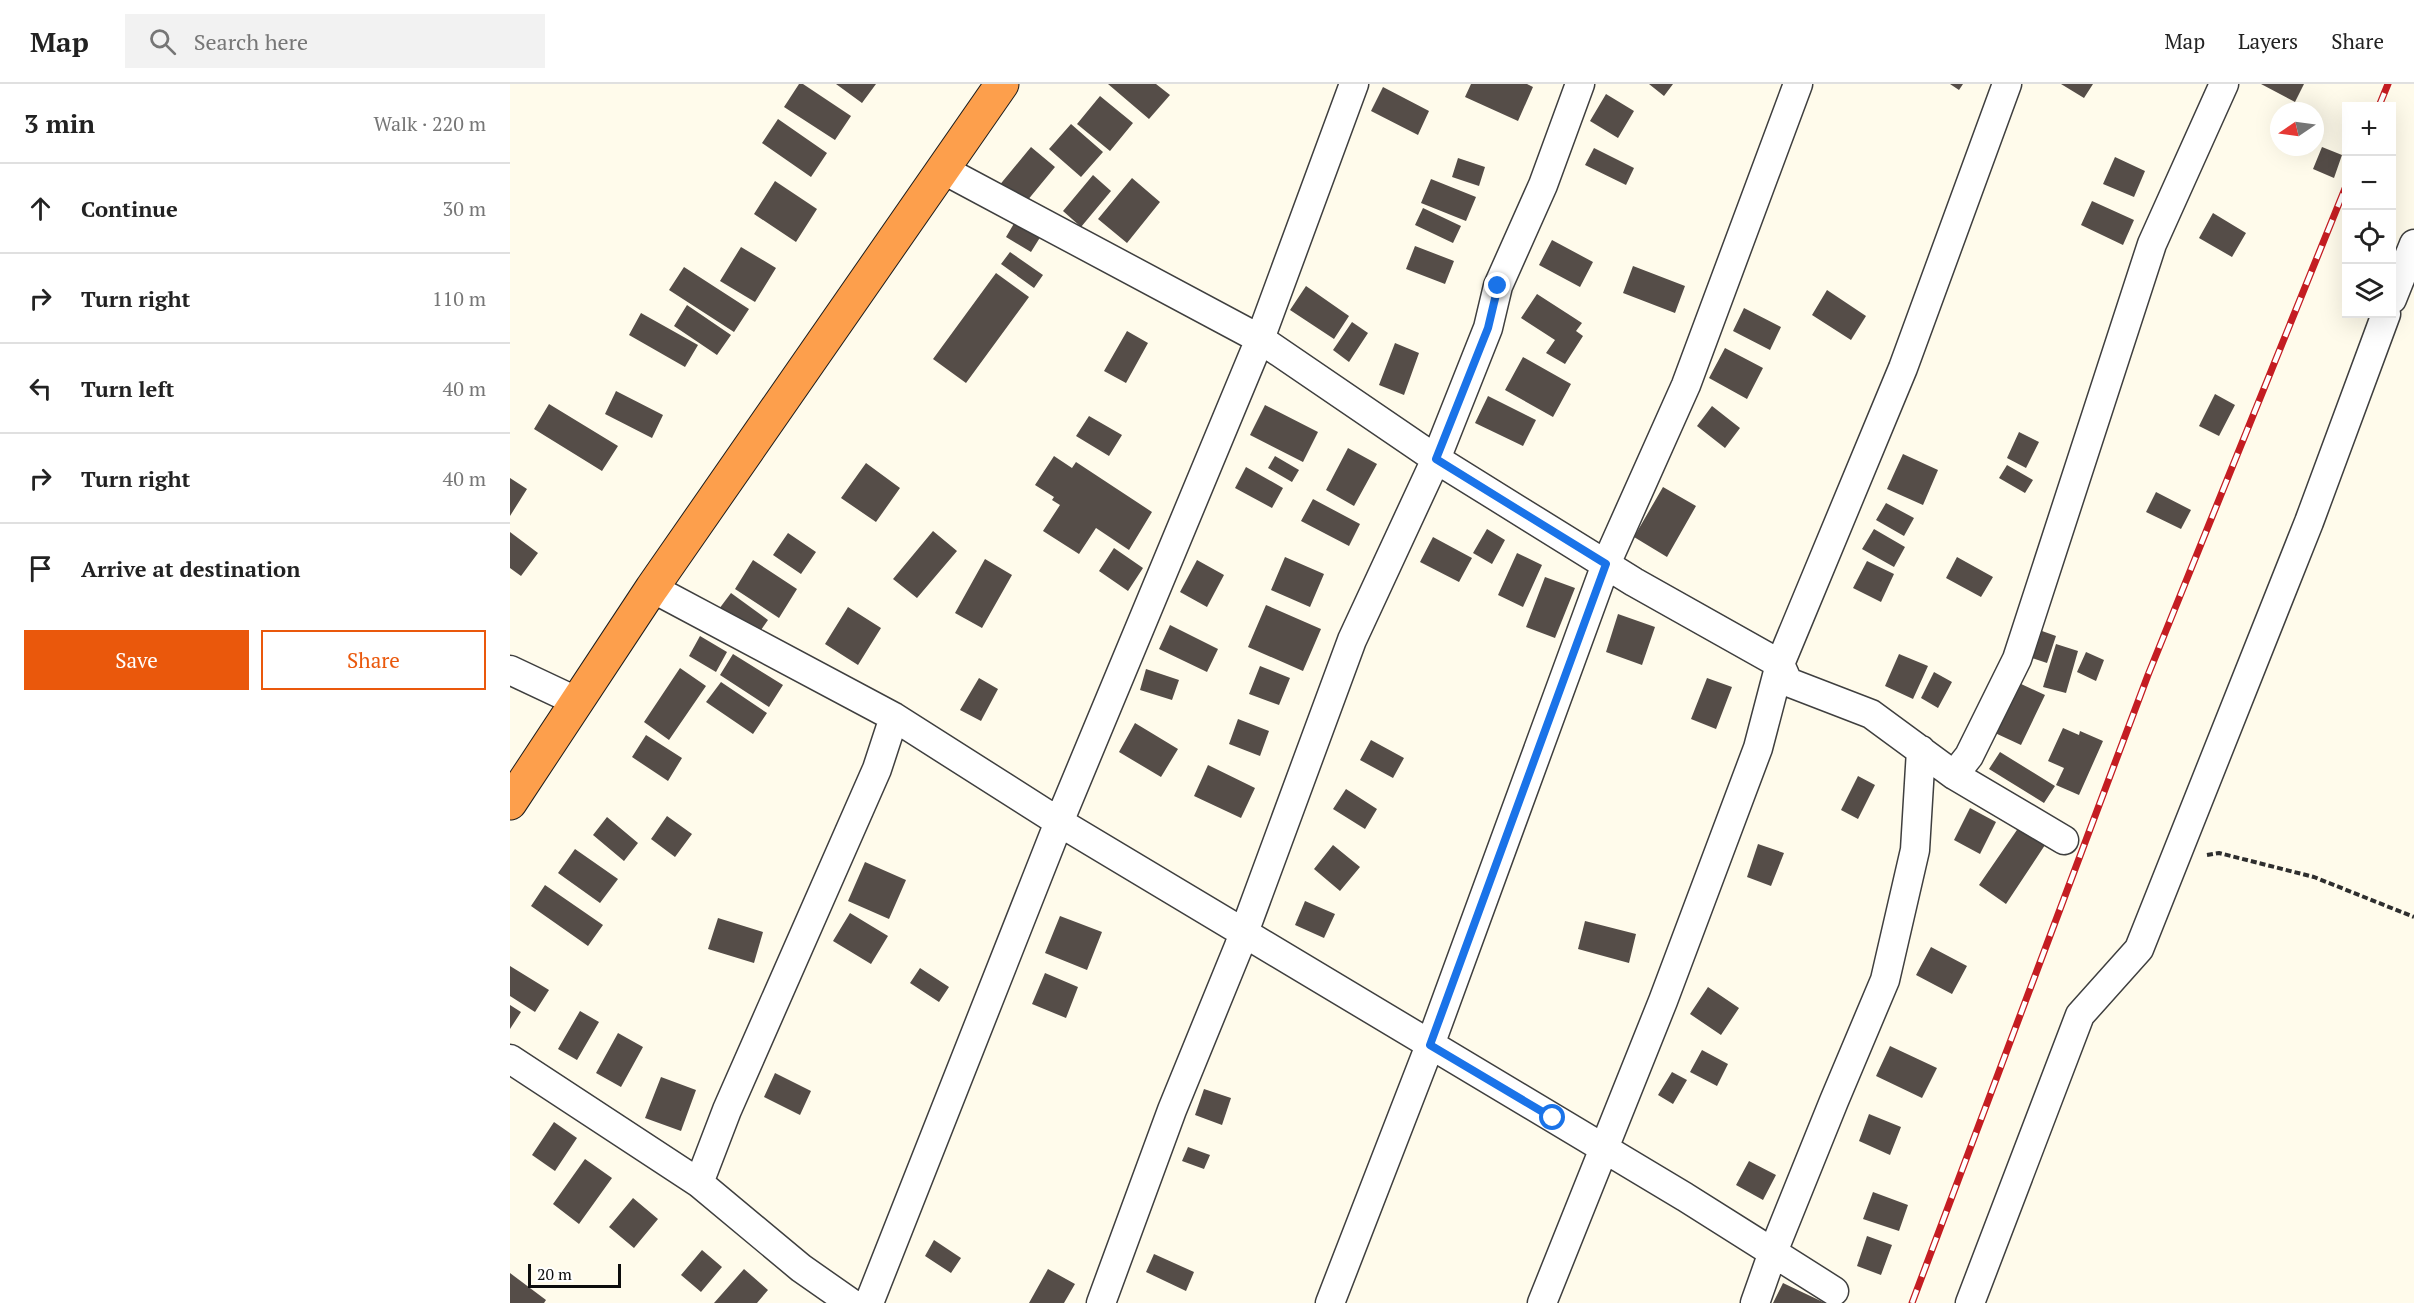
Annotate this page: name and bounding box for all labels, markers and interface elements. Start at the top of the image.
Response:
search box [125,14,545,68]
text: Map [30,23,89,60]
icon: search [146,25,179,58]
text: Search here [194,27,308,56]
text: Map [2164,27,2205,55]
text: Layers [2238,27,2298,55]
text: Share [2331,27,2384,55]
north arrow [2270,102,2324,156]
map controls [2342,102,2396,318]
button: + [2342,102,2396,156]
text: 3 min [24,106,95,140]
text: Walk · 220 m [374,110,486,137]
button: − [2342,156,2396,210]
icon: ahead [24,192,57,225]
text: Continue [81,194,178,223]
text: 30 m [443,195,486,222]
button: locate [2342,210,2396,264]
button: layers [2342,264,2396,318]
route end [1484,272,1510,298]
icon: right [24,282,57,315]
text: Turn right [81,284,190,313]
text: 110 m [432,285,486,312]
icon: left [24,372,57,405]
text: Turn left [81,374,174,403]
text: 40 m [443,375,486,402]
icon: right [24,462,57,495]
text: Turn right [81,464,190,493]
text: 40 m [443,465,486,492]
icon: arrive [24,552,57,585]
text: Arrive at destination [81,554,300,583]
button: Save [24,630,249,690]
button: Share [261,630,486,690]
route start [1539,1104,1565,1130]
scale bar [528,1261,621,1288]
text: 20 m [537,1263,572,1285]

